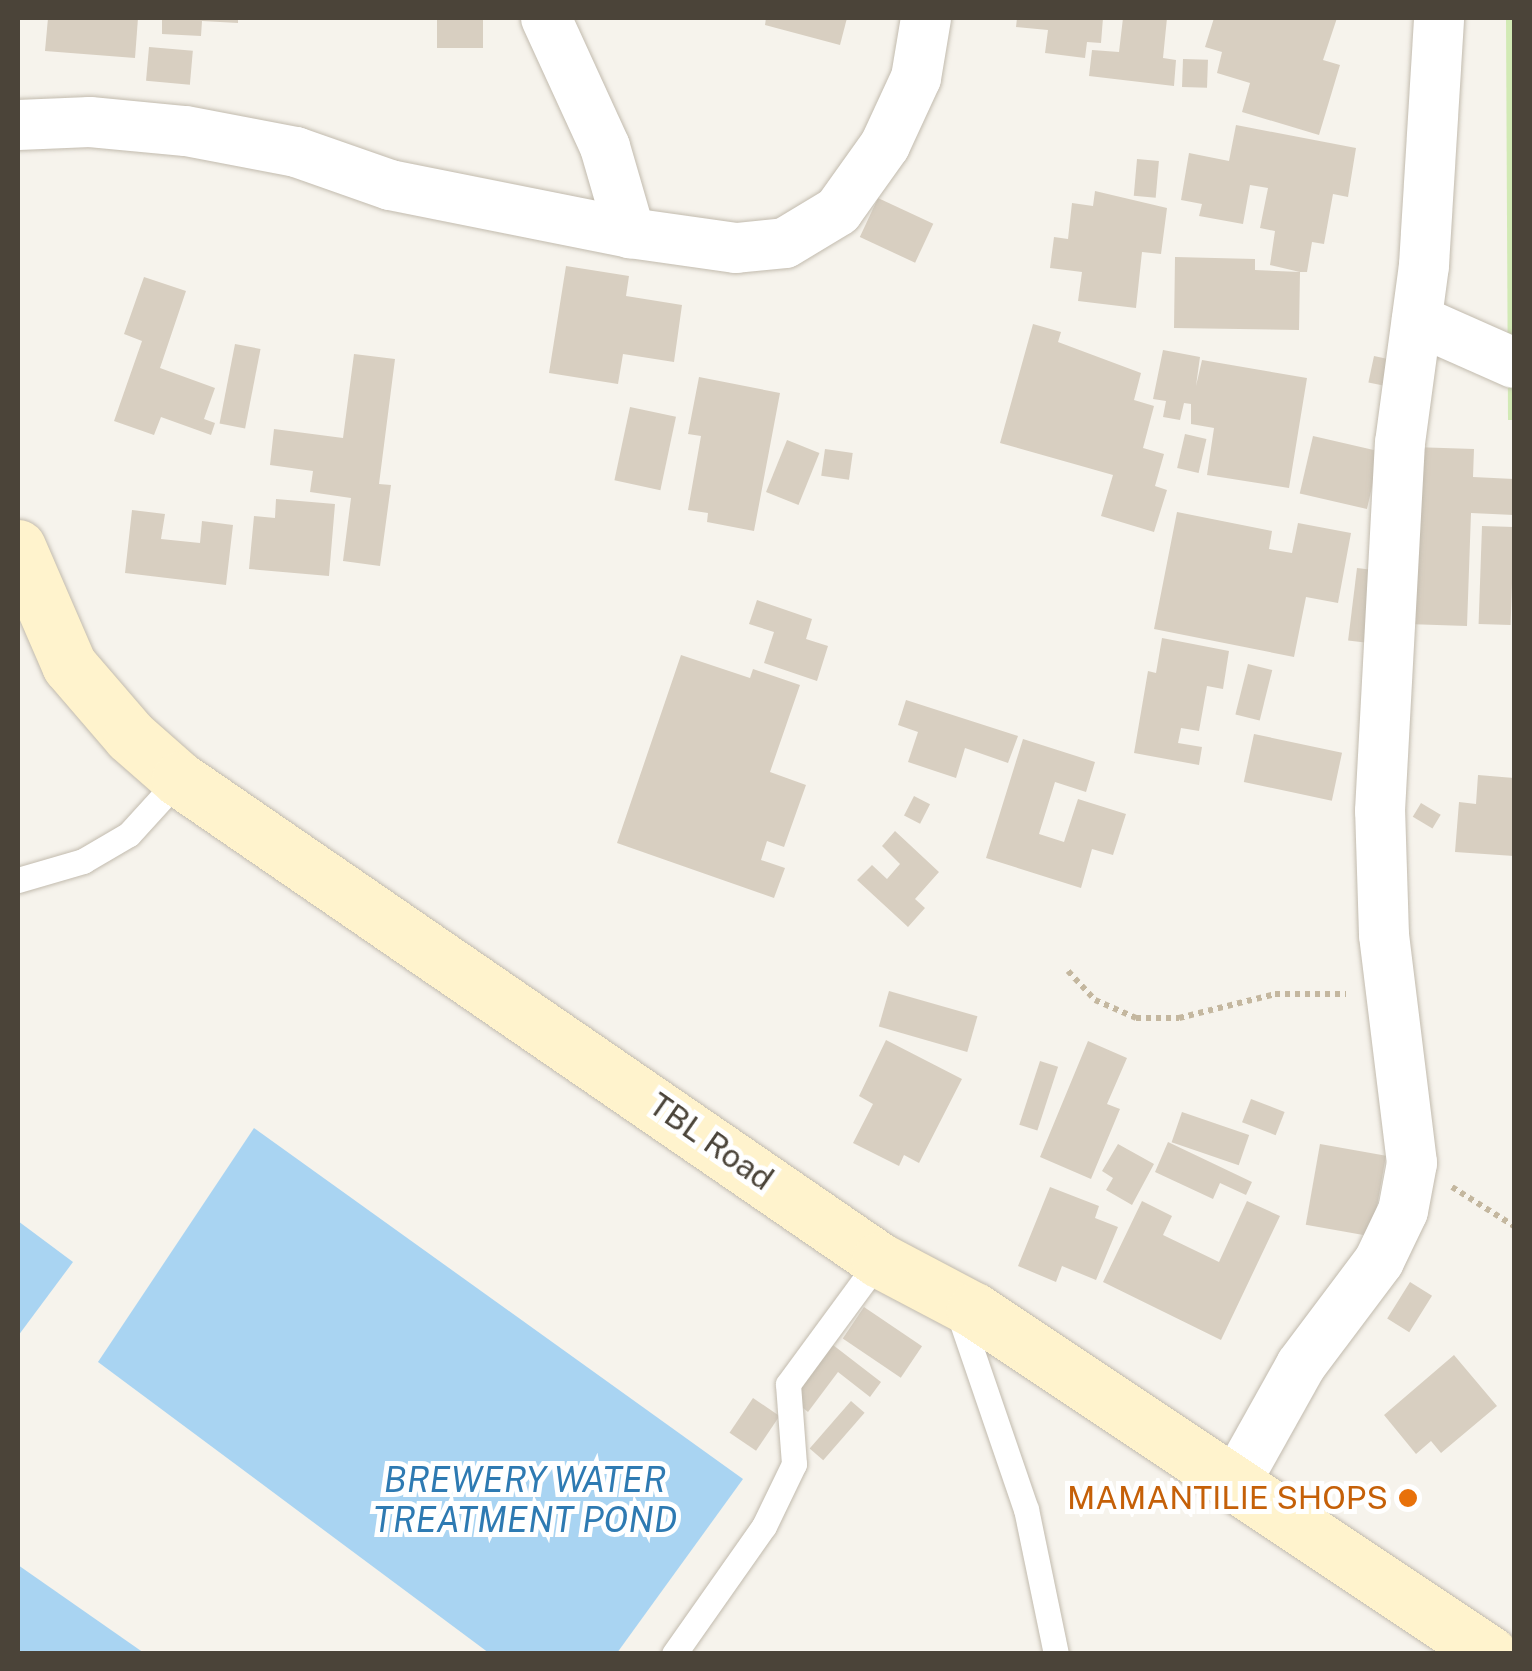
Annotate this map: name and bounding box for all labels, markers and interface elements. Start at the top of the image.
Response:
street label: TBL Road [642,1085,780,1199]
water label: BREWERY WATER TREATMENT POND [373,1459,677,1541]
place label: MAMANTILIE SHOPS [1067,1479,1388,1517]
marker: MAMANTILIE SHOPS [1397,1487,1419,1509]

